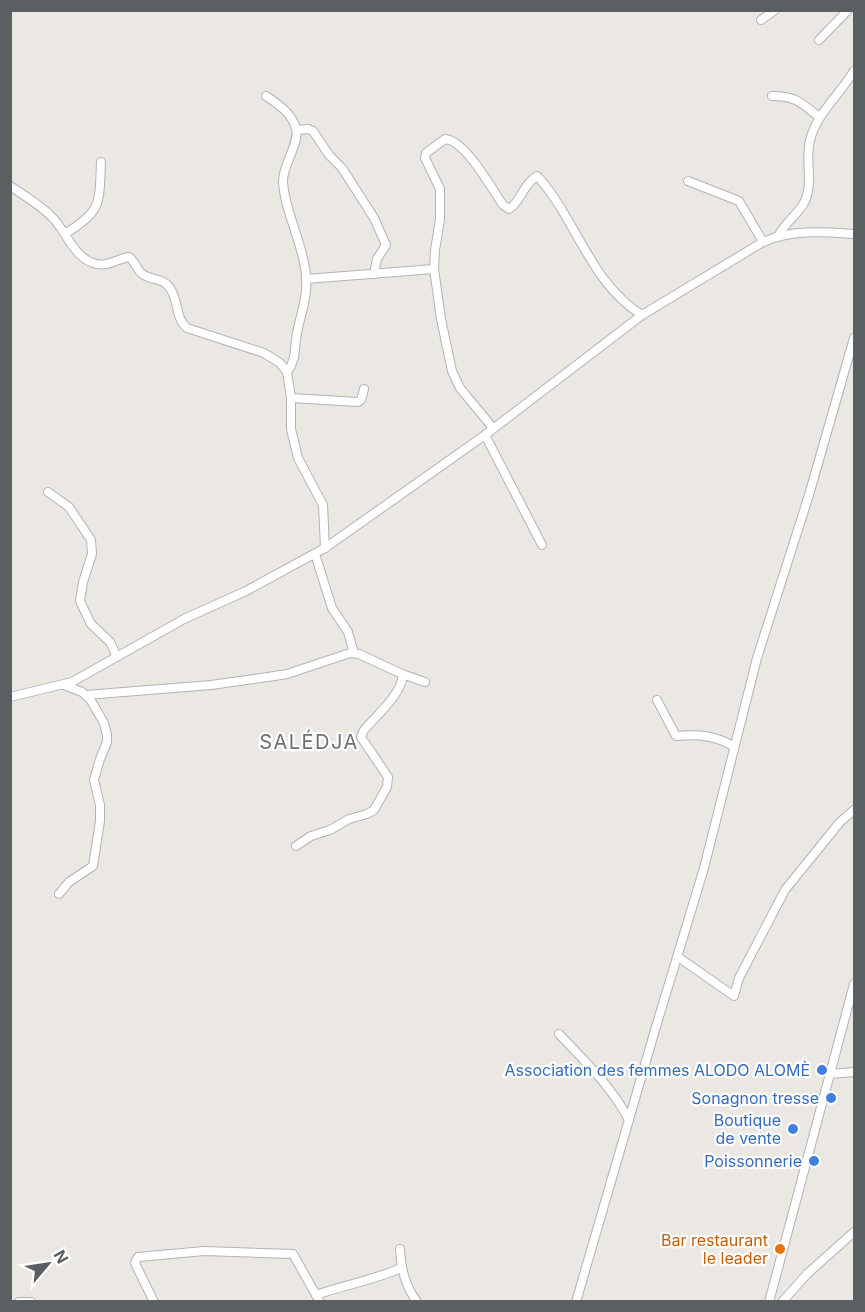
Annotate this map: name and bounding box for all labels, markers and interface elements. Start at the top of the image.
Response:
district label: SALÉDJA [259,729,359,754]
place label: Association des femmes ALODO ALOMÈ [505,1060,810,1080]
marker: Association des femmes ALODO ALOMÈ [815,1063,829,1077]
place label: Sonagnon tresse [691,1088,819,1108]
marker: Sonagnon tresse [824,1091,838,1105]
place label: Boutique de vente [714,1110,781,1148]
marker: Boutique de vente [786,1122,800,1136]
place label: Poissonnerie [704,1151,802,1171]
marker: Poissonnerie [807,1154,821,1168]
place label: Bar restaurant le leader [661,1230,768,1268]
north arrow [18,1234,78,1294]
marker: Bar restaurant le leader [773,1242,787,1256]
text: N [49,1247,73,1267]

